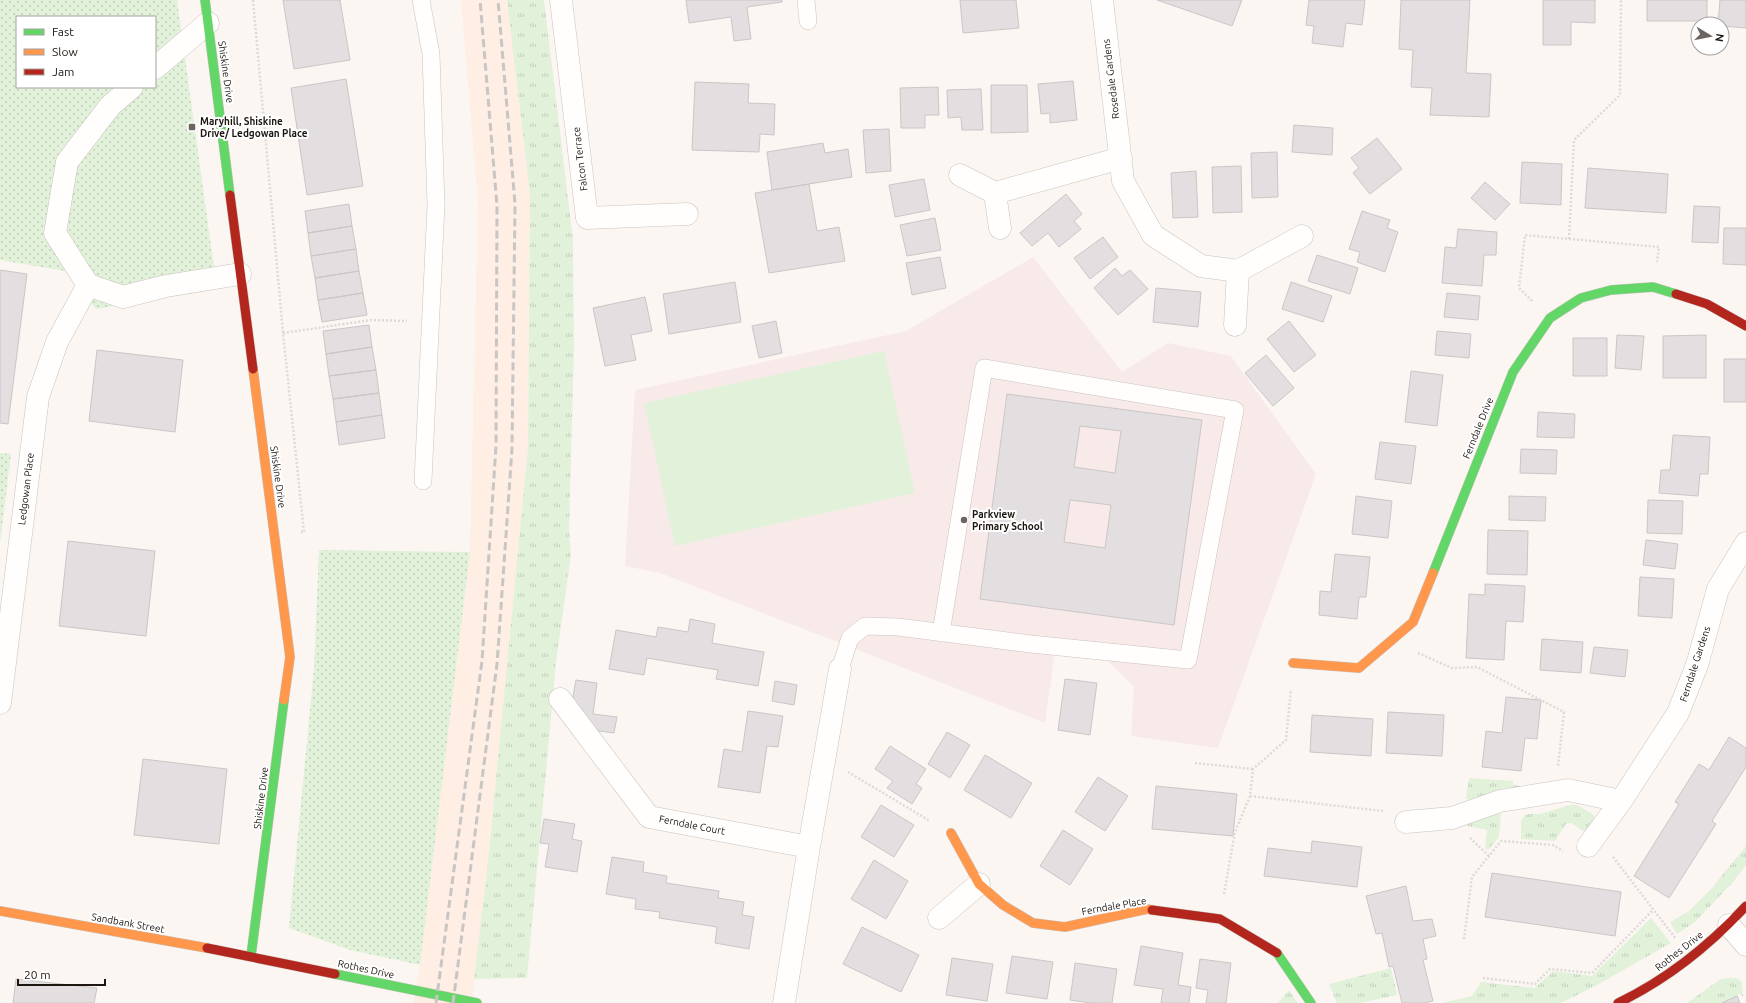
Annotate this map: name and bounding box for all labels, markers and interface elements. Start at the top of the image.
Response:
legend [16,16,156,88]
north arrow [1690,16,1730,56]
text: Fast [52,25,74,38]
text: N [1713,33,1726,43]
street label: Rosedale Gardens [1101,38,1121,120]
street label: Shiskine Drive [216,40,236,104]
text: Slow [52,45,78,58]
text: Jam [52,65,74,78]
place label: Maryhill, Shiskine Drive/ Ledgowan Place [200,116,308,139]
marker: Maryhill, Shiskine Drive/ Ledgowan Place [187,122,197,132]
street label: Falcon Terrace [571,126,589,192]
street label: Ferndale Drive [1461,396,1495,460]
street label: Shiskine Drive [268,445,288,509]
street label: Ledgowan Place [16,452,36,526]
place label: Parkview Primary School [972,509,1043,532]
marker: Parkview Primary School [959,515,969,525]
street label: Ferndale Gardens [1678,625,1712,703]
street label: Shiskine Drive [252,766,270,830]
street label: Ferndale Court [658,813,726,837]
street label: Ferndale Place [1081,895,1147,917]
street label: Sandbank Street [91,911,165,935]
street label: Rothes Drive [1653,929,1705,973]
street label: Rothes Drive [337,958,395,980]
scale bar [18,961,105,987]
text: 20 m [24,968,51,981]

